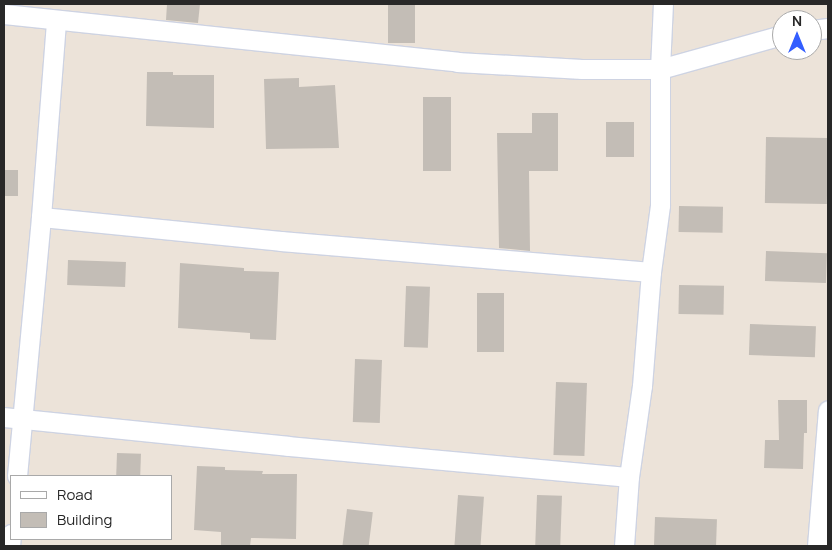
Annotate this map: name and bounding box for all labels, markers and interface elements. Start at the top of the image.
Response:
north arrow [772,10,822,60]
text: N [792,11,802,30]
legend [10,475,172,540]
text: Road [57,484,93,505]
text: Building [57,509,112,530]

